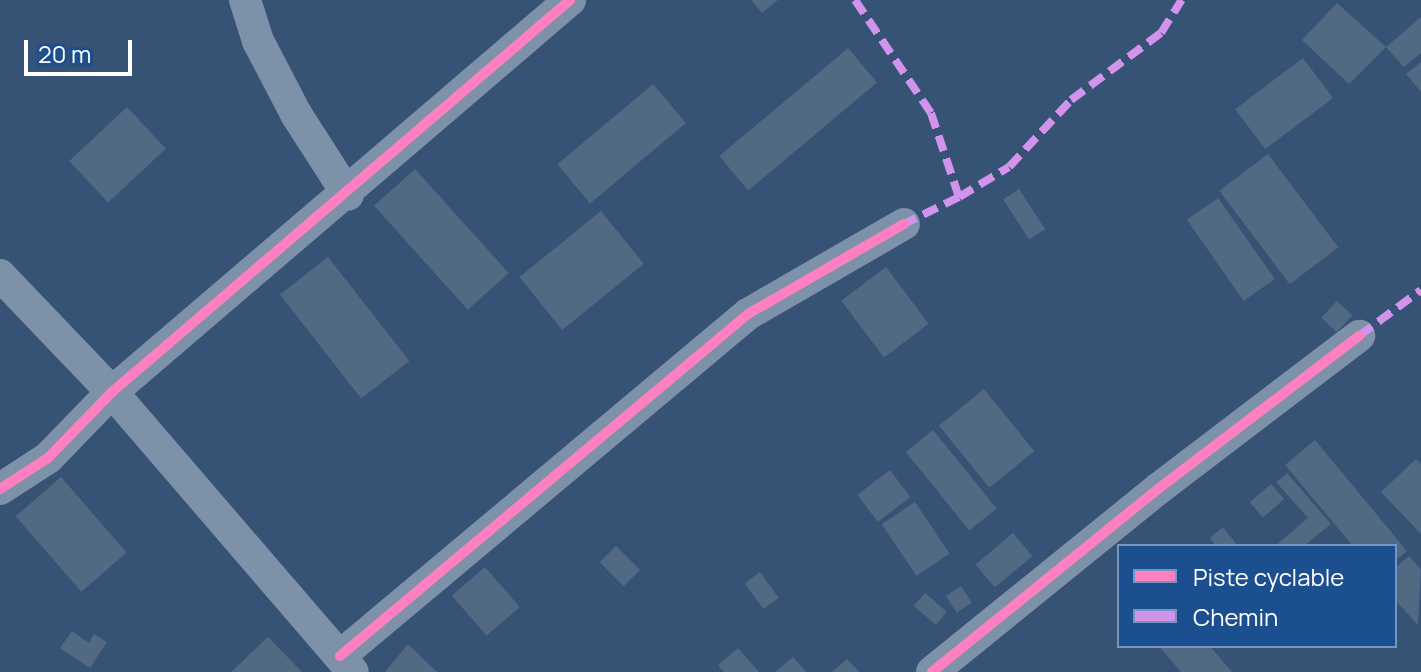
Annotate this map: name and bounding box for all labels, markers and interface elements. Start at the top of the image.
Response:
scale bar [28,24,136,74]
text: 20 m [38,37,91,70]
legend [1117,544,1397,648]
text: Piste cyclable [1193,560,1344,593]
text: Chemin [1193,600,1278,633]

